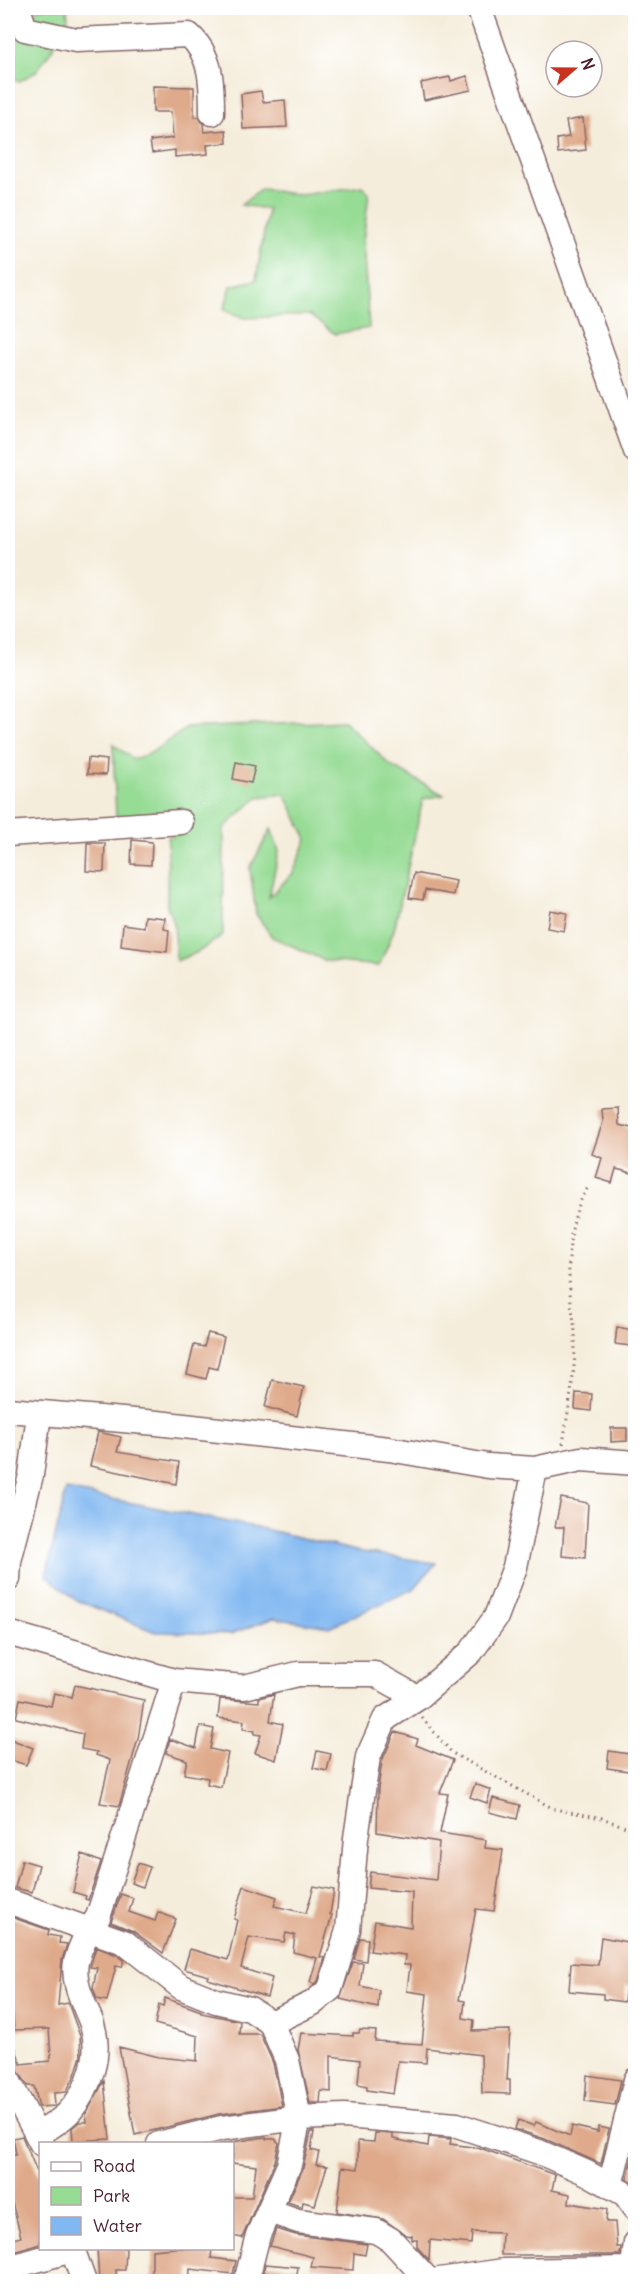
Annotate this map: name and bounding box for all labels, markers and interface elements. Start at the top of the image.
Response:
north arrow [544,39,604,99]
text: N [577,55,599,72]
legend [39,2142,234,2250]
text: Road [93,2154,136,2177]
text: Park [93,2184,130,2207]
text: Water [93,2214,143,2237]

